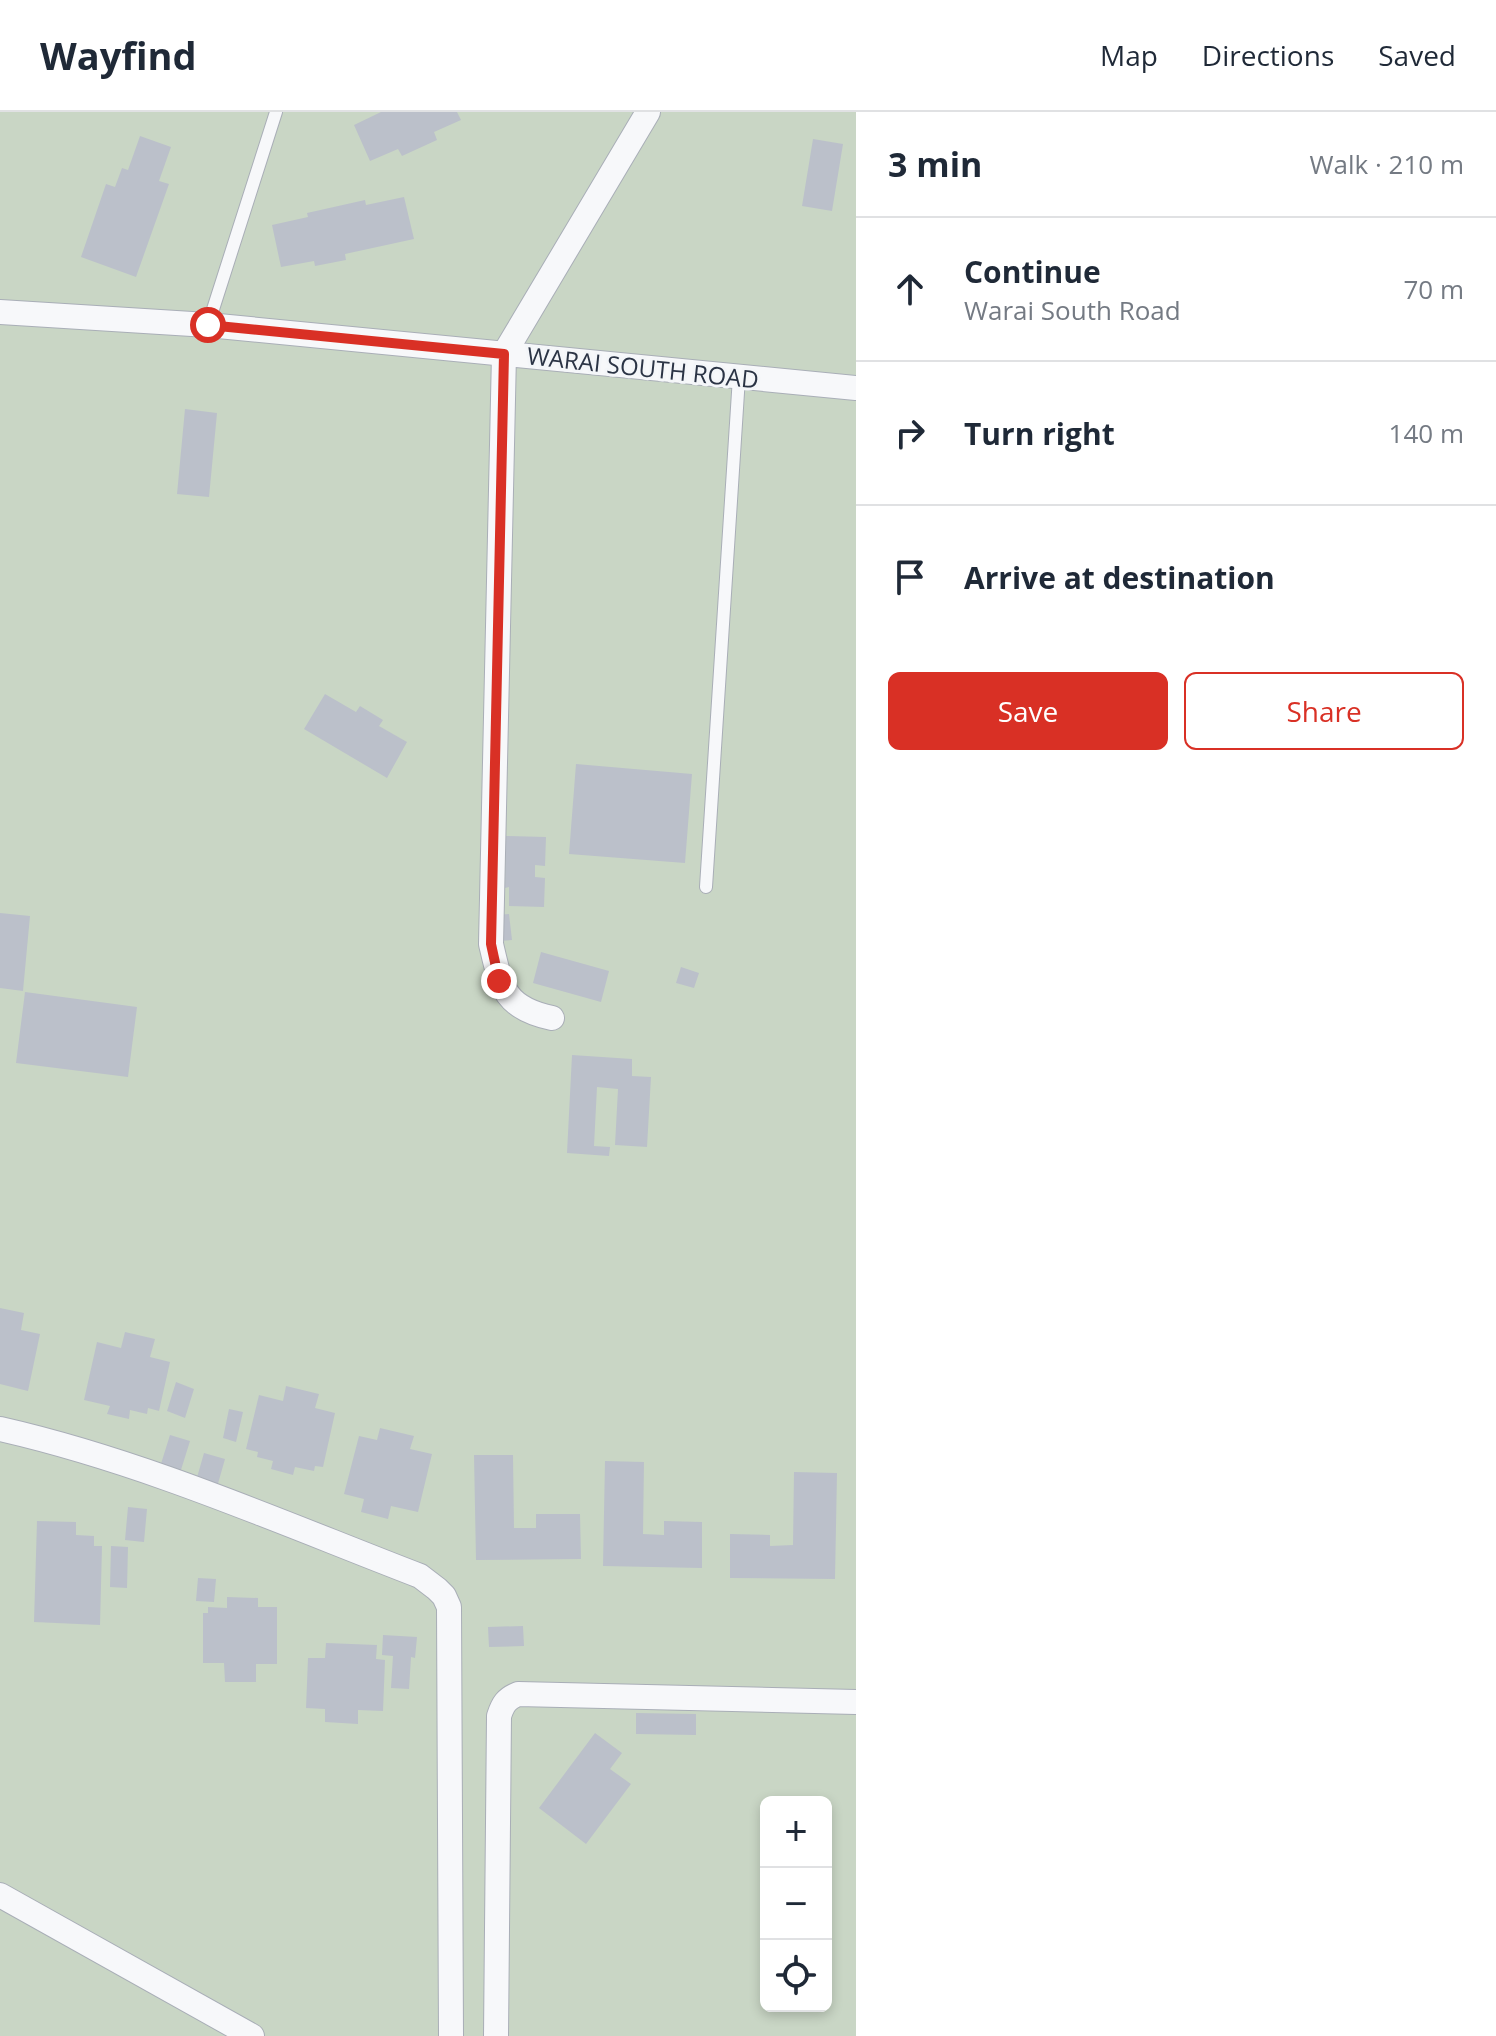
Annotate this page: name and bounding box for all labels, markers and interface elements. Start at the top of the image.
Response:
text: Wayfind [40,29,197,81]
text: Map [1100,36,1158,74]
text: Directions [1202,36,1334,74]
text: Saved [1378,36,1456,74]
text: 3 min [888,141,982,187]
text: Walk · 210 m [1310,146,1464,182]
text: Continue [964,251,1101,292]
icon: ahead [888,267,932,311]
text: 70 m [1403,271,1464,307]
text: Warai South Road [964,292,1181,328]
route start [190,307,226,343]
street label: WARAI SOUTH ROAD [526,338,760,396]
icon: right [888,411,932,455]
text: Turn right [964,413,1115,454]
text: 140 m [1389,415,1464,451]
icon: arrive [888,555,932,599]
text: Arrive at destination [964,557,1275,598]
button: Save [888,672,1168,750]
button: Share [1184,672,1464,750]
route end [481,963,517,999]
map controls [760,1796,832,2012]
button: + [760,1796,832,1868]
button: − [760,1868,832,1940]
button: locate [760,1940,832,2012]

